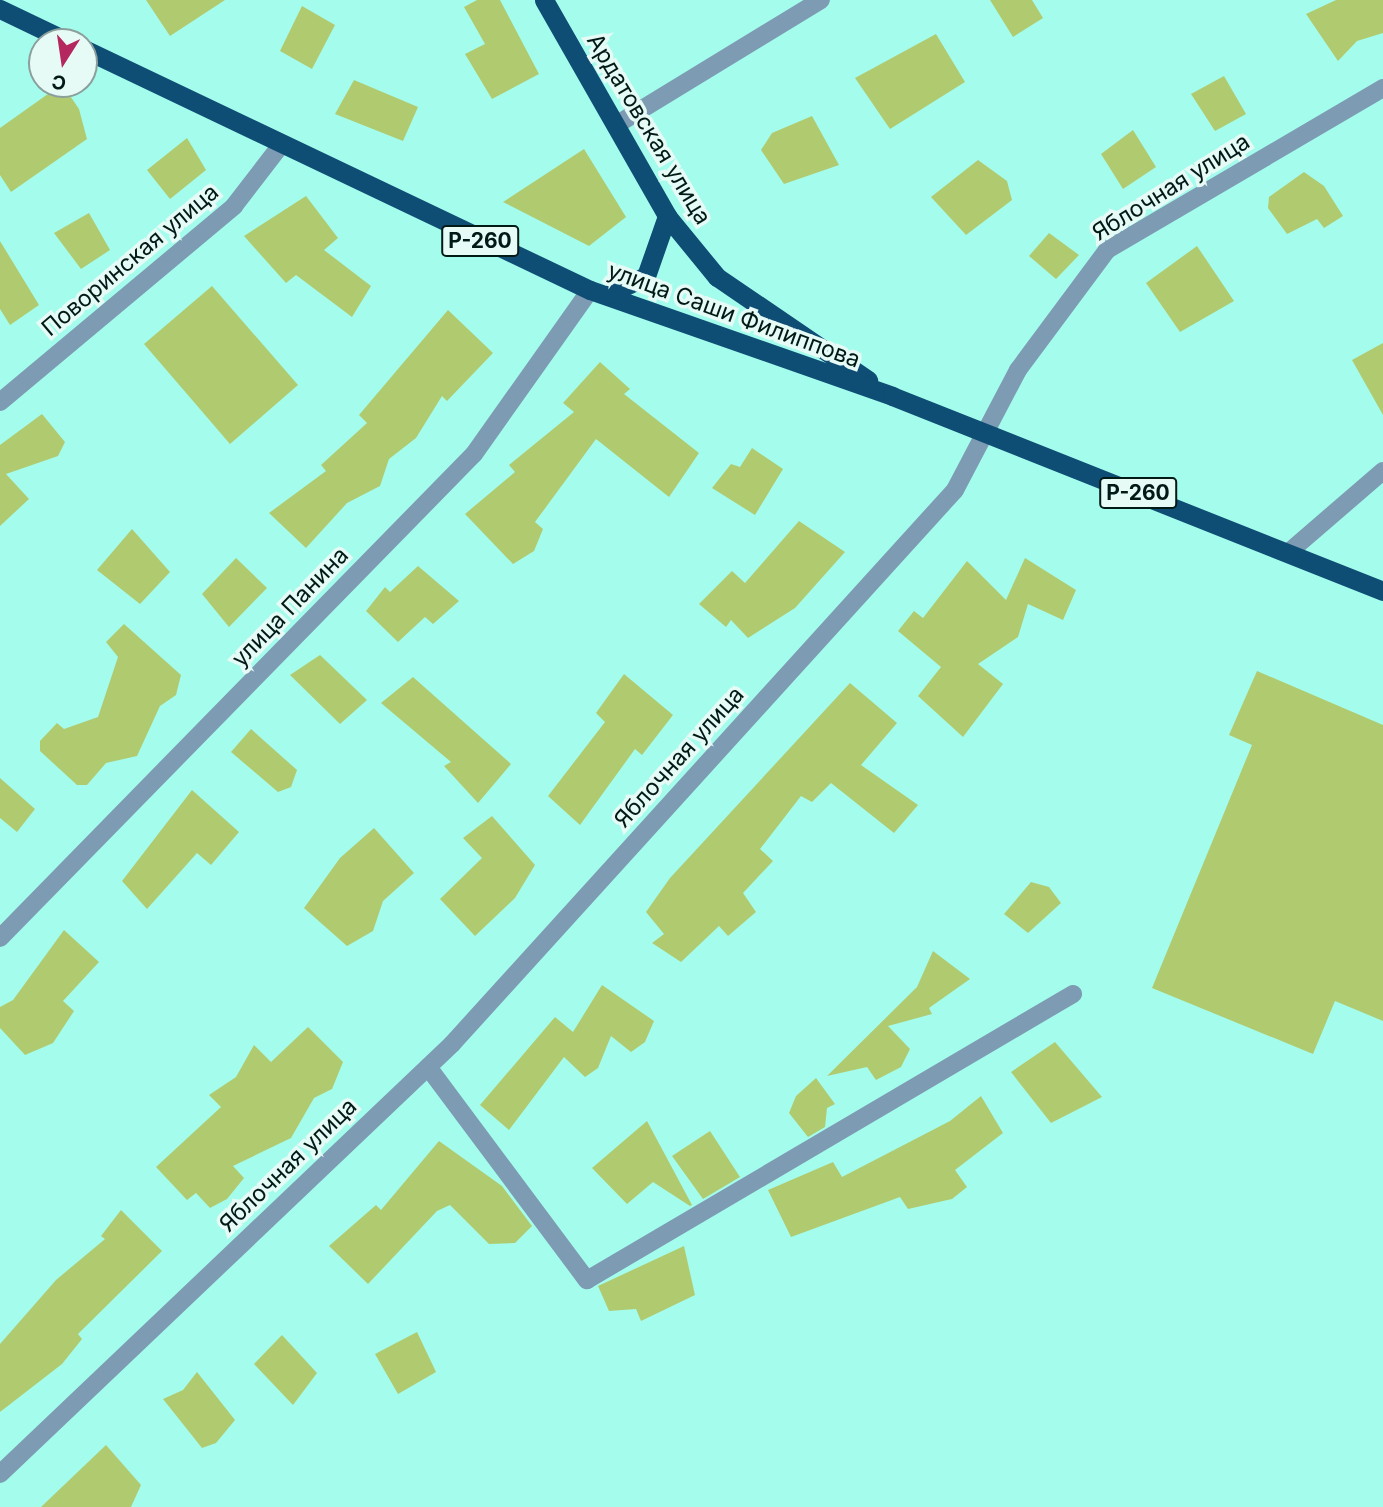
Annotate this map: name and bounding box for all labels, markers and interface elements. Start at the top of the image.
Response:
north arrow [28,28,98,98]
street label: Ардатовская улица [581,29,717,229]
text: С [50,69,68,95]
street label: Яблочная улица [1087,128,1255,246]
street label: Поворинская улица [36,178,224,342]
road number: Р-260 [440,224,520,258]
street label: улица Саши Филиппова [604,256,864,374]
road number: Р-260 [1098,476,1178,510]
street label: улица Панина [226,541,354,673]
street label: Яблочная улица [609,681,749,833]
street label: Яблочная улица [214,1093,362,1237]

